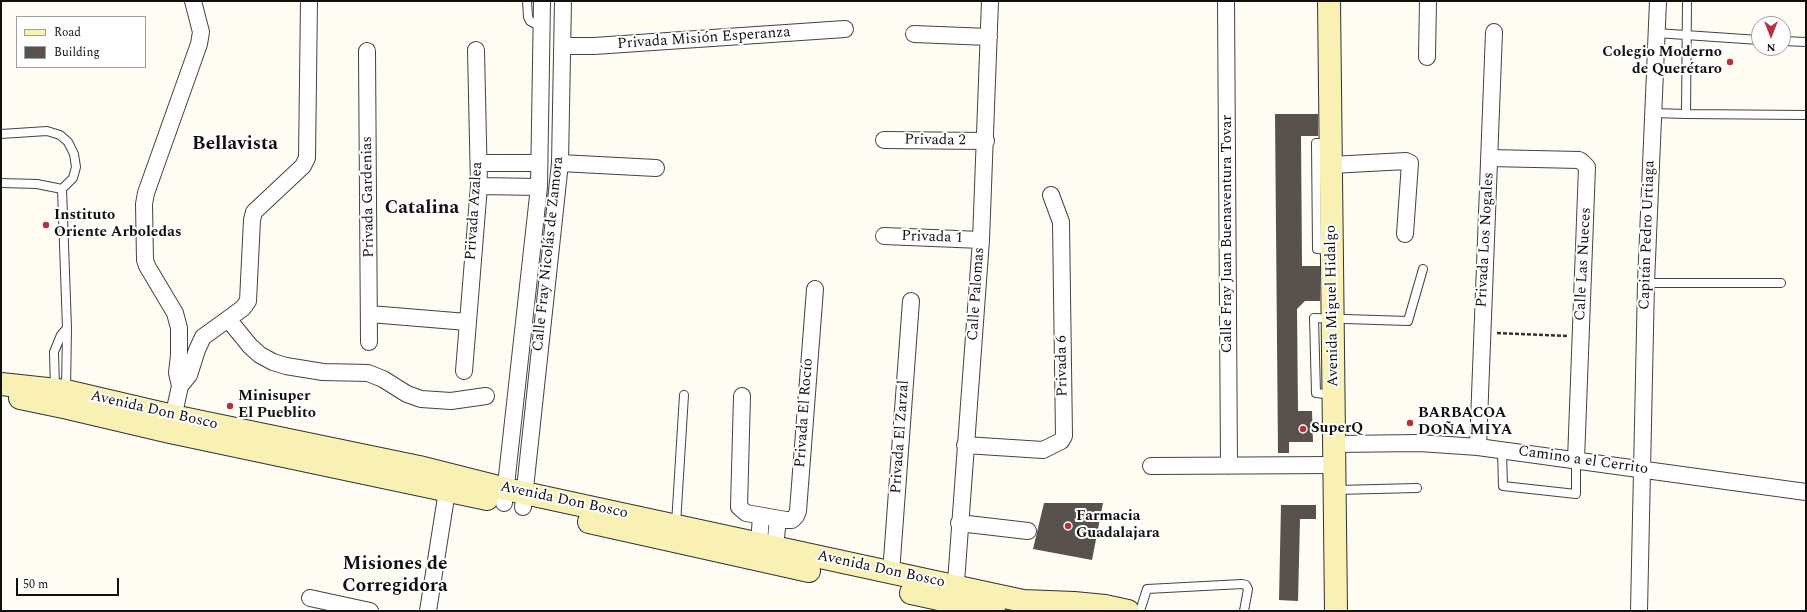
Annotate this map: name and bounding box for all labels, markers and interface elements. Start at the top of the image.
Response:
legend [16,16,146,68]
north arrow [1751,16,1791,56]
text: Road [54,23,81,42]
street label: Privada Misión Esperanza [617,24,791,54]
text: N [1767,39,1776,56]
text: Building [54,43,100,62]
place label: Colegio Moderno de Querétaro [1602,44,1722,79]
marker: Colegio Moderno de Querétaro [1725,57,1735,67]
street label: Calle Fray Juan Buenaventura Tovar [1219,115,1237,353]
street label: Privada 2 [904,131,966,151]
district label: Bellavista [192,134,278,156]
street label: Privada Gardenias [359,136,379,258]
street label: Calle Fray Nicolás de Zamora [530,156,568,352]
street label: Capitán Pedro Urtiaga [1636,160,1660,310]
street label: Privada Azalea [463,161,487,261]
street label: Privada Los Nogales [1473,172,1499,308]
district label: Catalina [385,198,459,220]
place label: Instituto Oriente Arboledas [54,207,181,242]
street label: Calle Las Nueces [1572,207,1596,321]
marker: Instituto Oriente Arboledas [41,220,51,230]
street label: Avenida Miguel Hidalgo [1323,225,1343,387]
street label: Privada 1 [901,228,963,248]
street label: Calle Palomas [965,247,989,341]
street label: Privada 6 [1053,335,1073,397]
street label: Privada El Rocío [792,357,818,469]
street label: Privada El Zarzal [888,380,914,494]
street label: Avenida Don Bosco [89,388,219,434]
place label: Minisuper El Pueblito [238,388,316,423]
marker: Minisuper El Pueblito [225,401,235,411]
place label: BARBACOA DOÑA MIYA [1418,405,1512,440]
marker: BARBACOA DOÑA MIYA [1405,418,1415,428]
place label: SuperQ [1311,420,1363,438]
marker: SuperQ [1298,424,1308,434]
street label: Camino a el Cerrito [1517,443,1649,479]
street label: Avenida Don Bosco [499,479,629,523]
place label: Farmacia Guadalajara [1076,508,1160,543]
marker: Farmacia Guadalajara [1063,521,1073,531]
street label: Avenida Don Bosco [816,548,946,592]
district label: Misiones de Corregidora [342,554,448,598]
scale bar [18,570,121,596]
text: 50 m [23,575,48,594]

